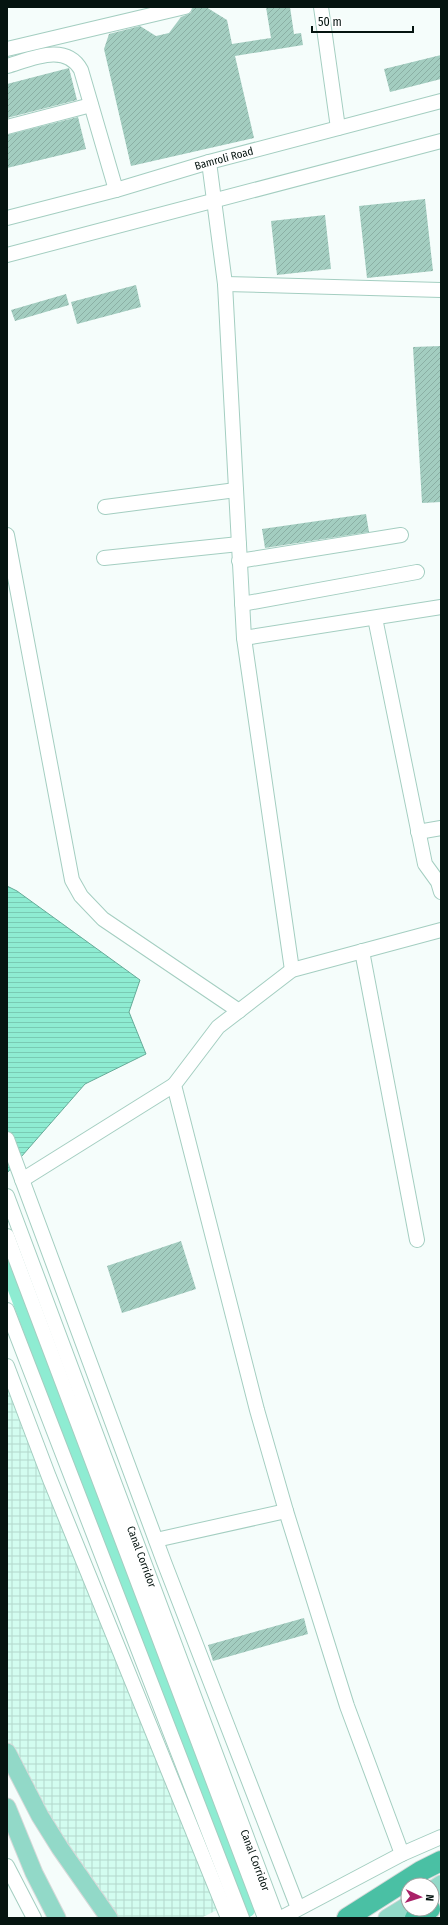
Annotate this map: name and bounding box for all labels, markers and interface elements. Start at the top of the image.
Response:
scale bar [312,8,413,34]
text: 50 m [318,15,342,29]
street label: Bamroli Road [193,144,255,172]
street label: Canal Corridor [124,1524,159,1589]
street label: Canal Corridor [238,1828,273,1893]
north arrow [400,1877,440,1917]
text: N [423,1894,436,1901]

